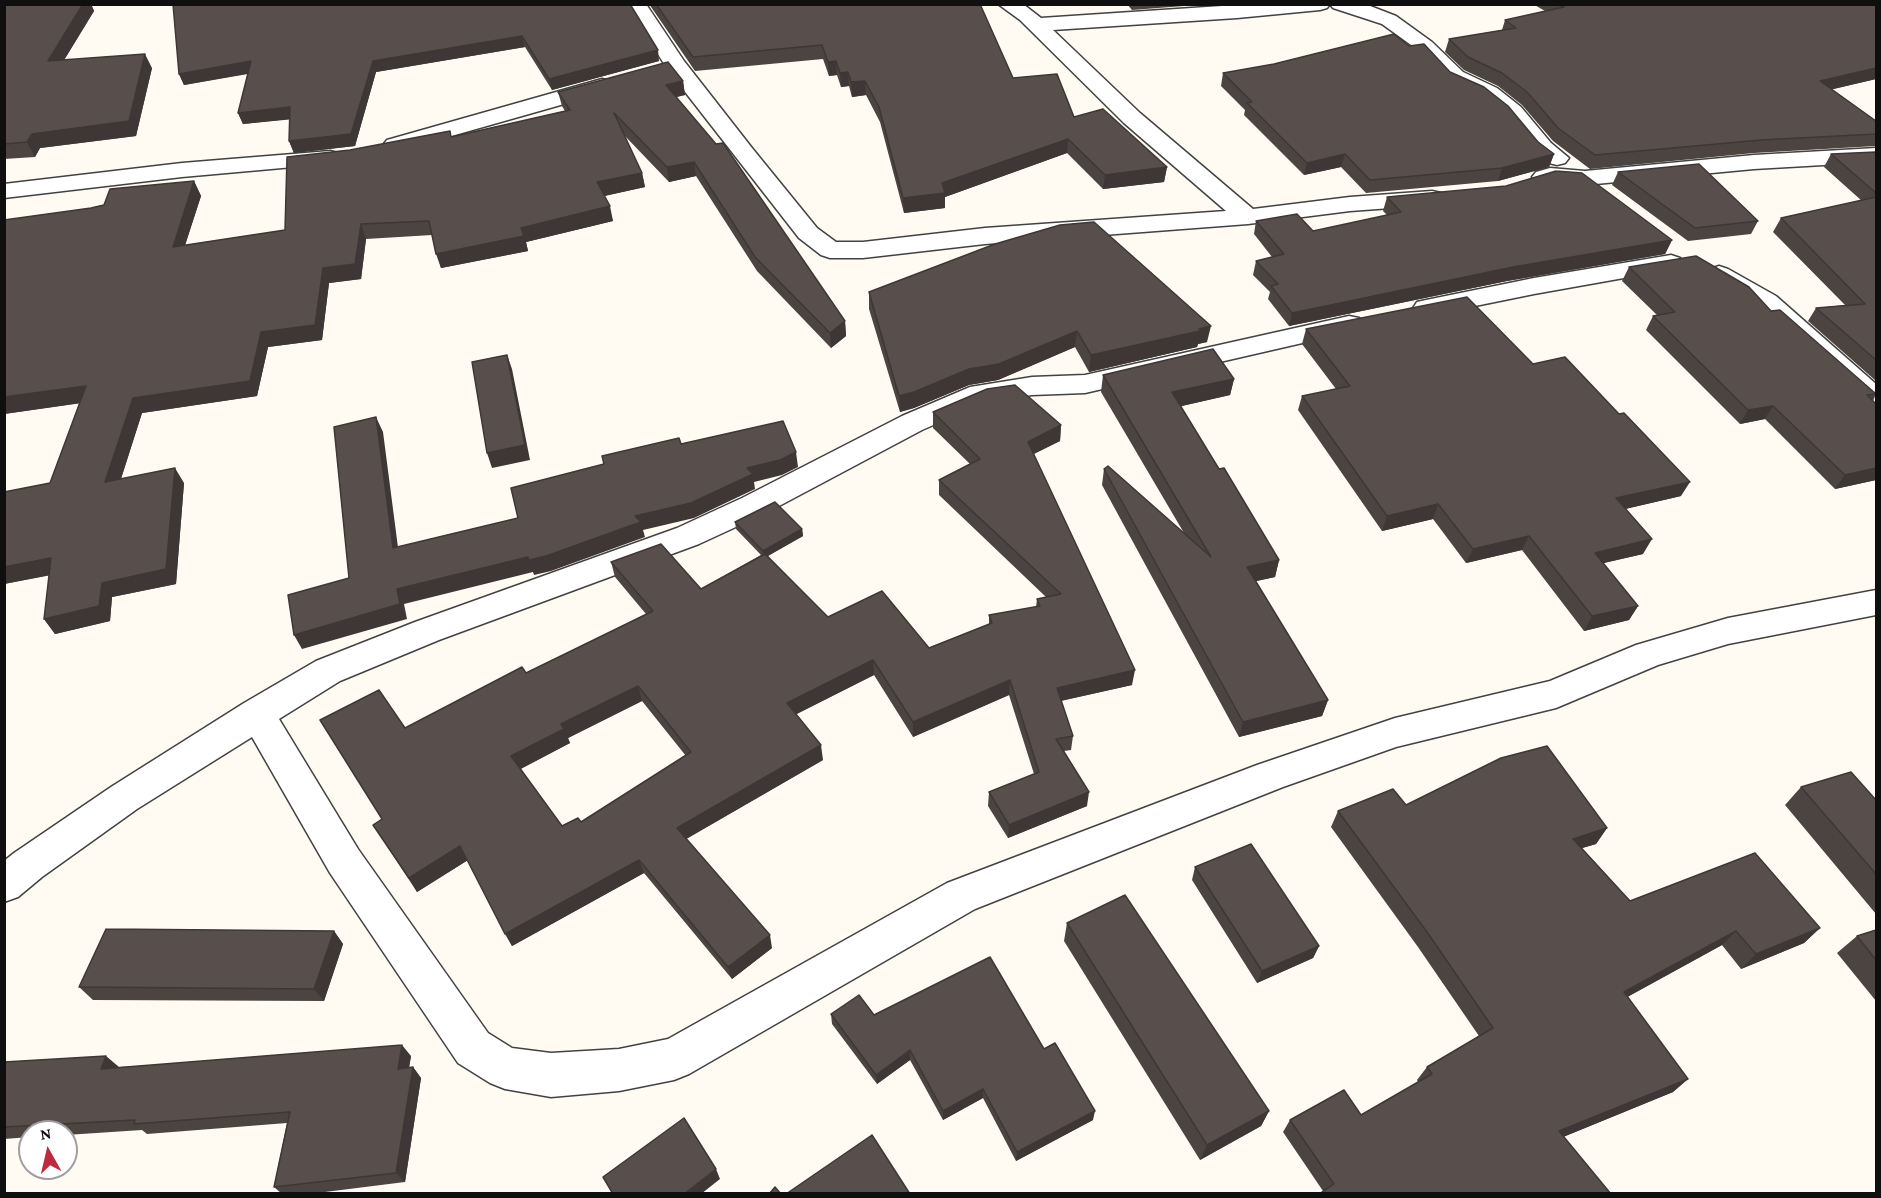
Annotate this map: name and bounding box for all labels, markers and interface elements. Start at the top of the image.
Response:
north arrow [18,1120,78,1180]
text: N [39,1124,52,1143]

